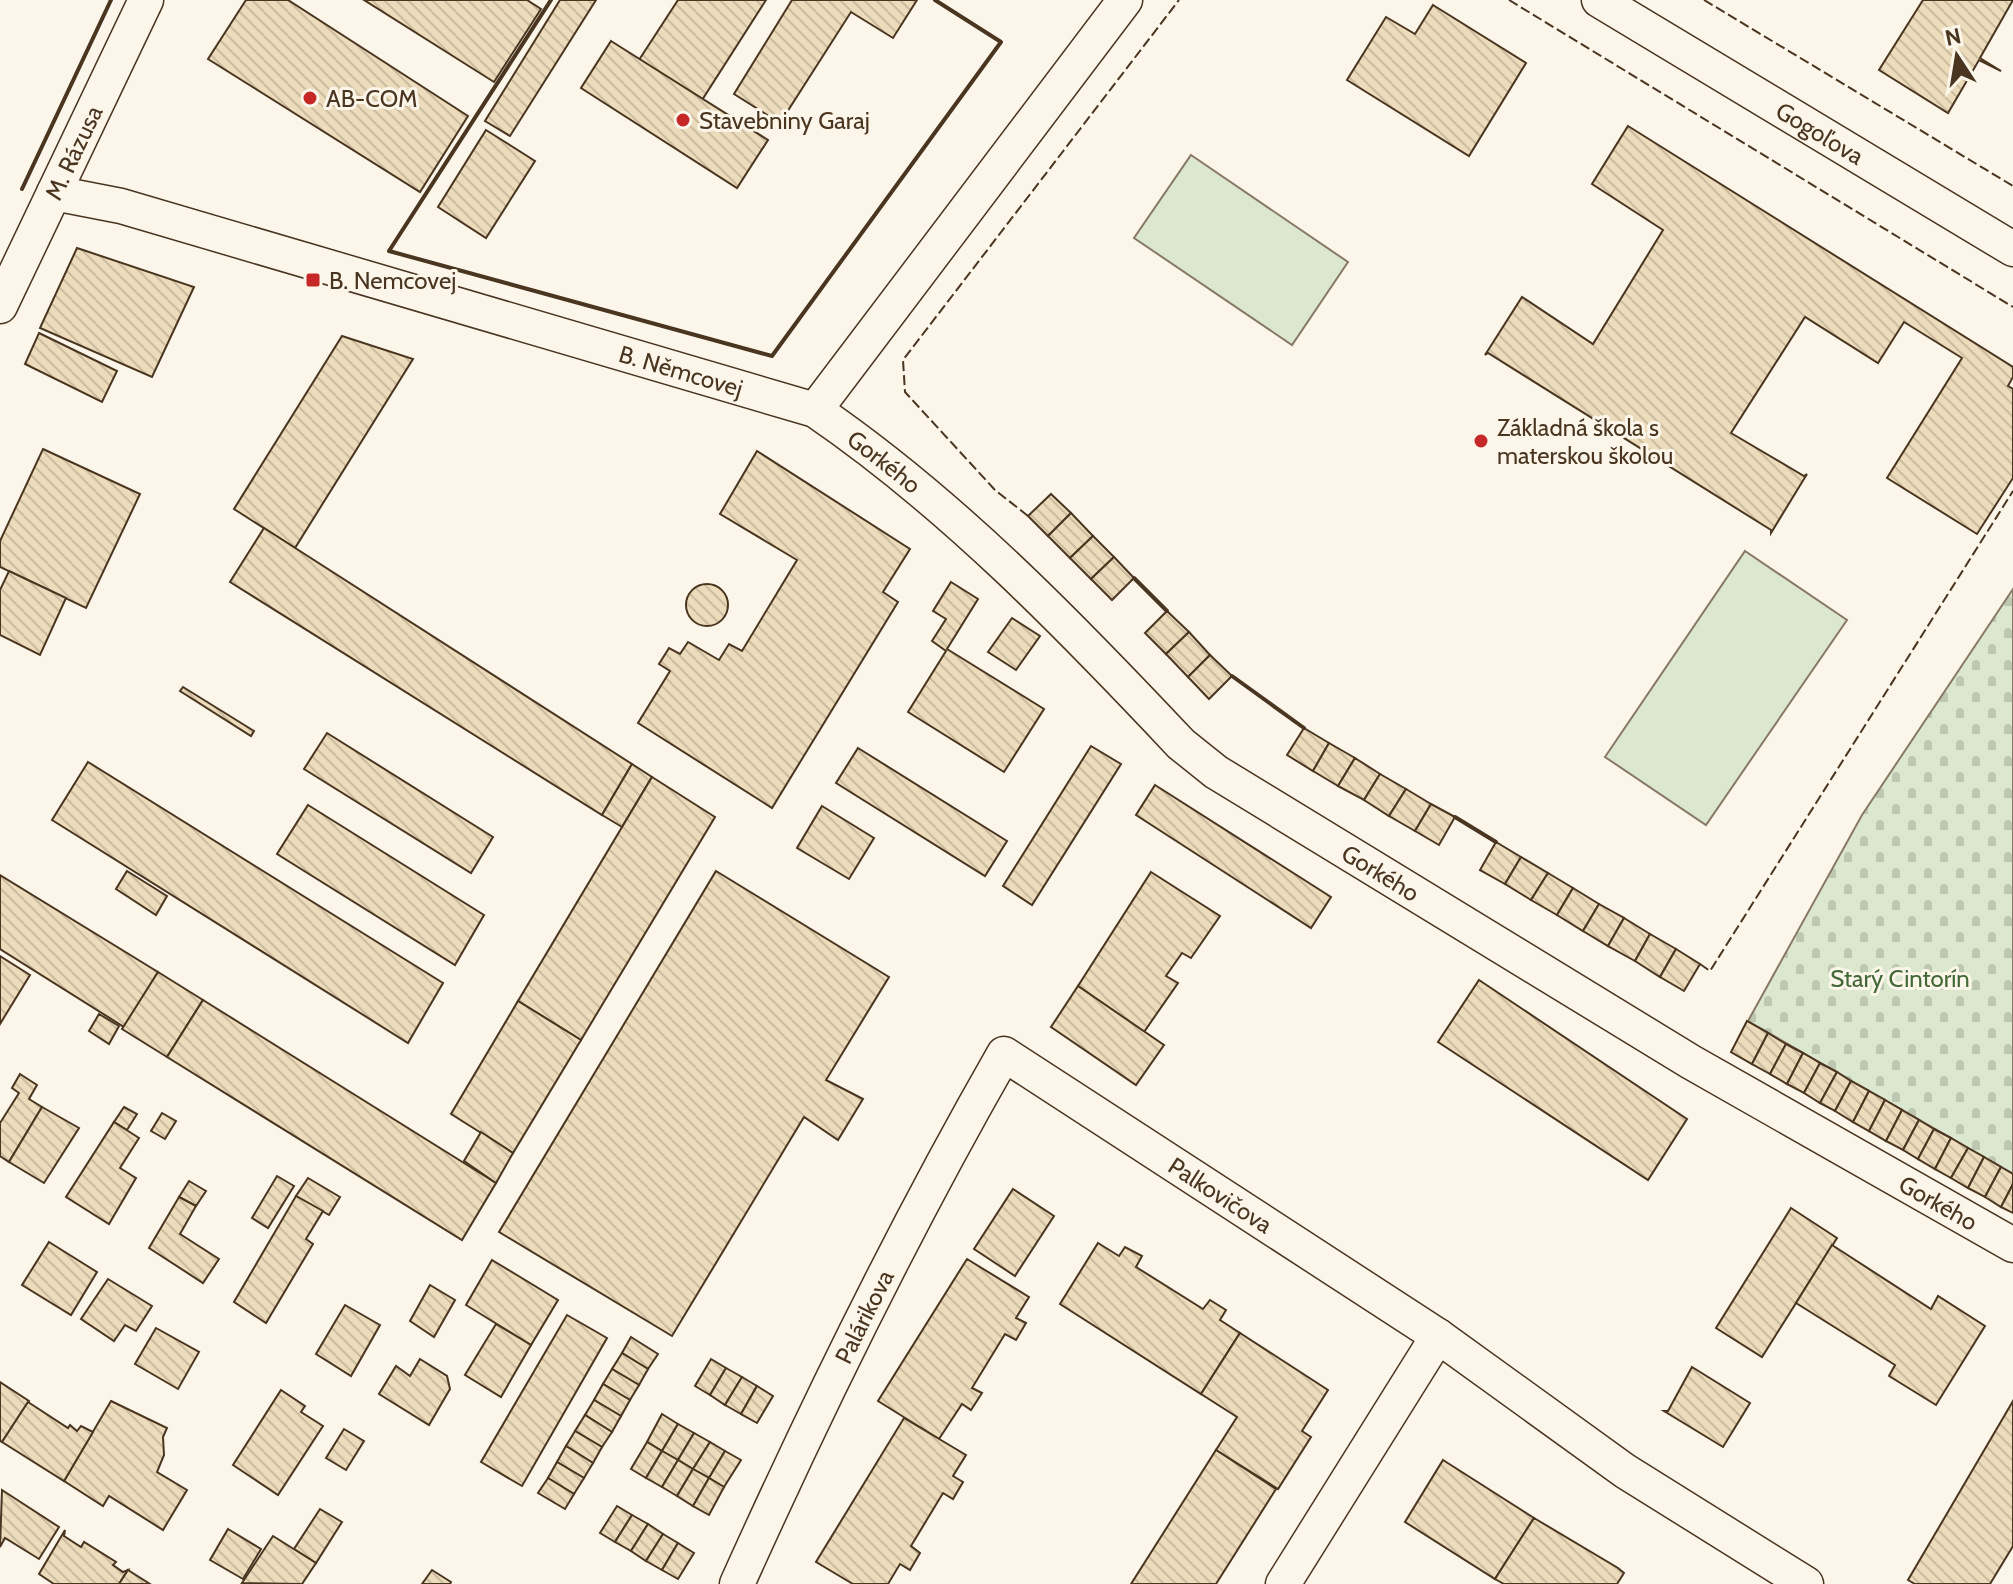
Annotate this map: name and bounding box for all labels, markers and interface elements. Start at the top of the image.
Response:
north arrow [1917,16,1997,96]
text: N [1943,22,1963,52]
place label: AB-COM [326,84,418,113]
marker: AB-COM [301,89,319,107]
street label: Gogoľova [1771,95,1870,171]
street label: M. Rázusa [38,100,108,204]
place label: Stavebniny Garaj [699,106,870,135]
marker: Stavebniny Garaj [674,111,692,129]
place label: B. Nemcovej [329,266,456,295]
marker: B. Nemcovej [304,271,322,289]
street label: B. Němcovej [616,339,746,403]
place label: Základná škola s materskou školou [1497,413,1673,470]
street label: Gorkého [842,424,927,499]
marker: Základná škola s materskou školou [1472,432,1490,450]
street label: Gorkého [1337,838,1425,907]
park label: Starý Cintorín [1830,964,1970,993]
street label: Palkovičova [1163,1150,1278,1239]
street label: Gorkého [1894,1169,1983,1236]
street label: Palárikova [828,1264,900,1368]

